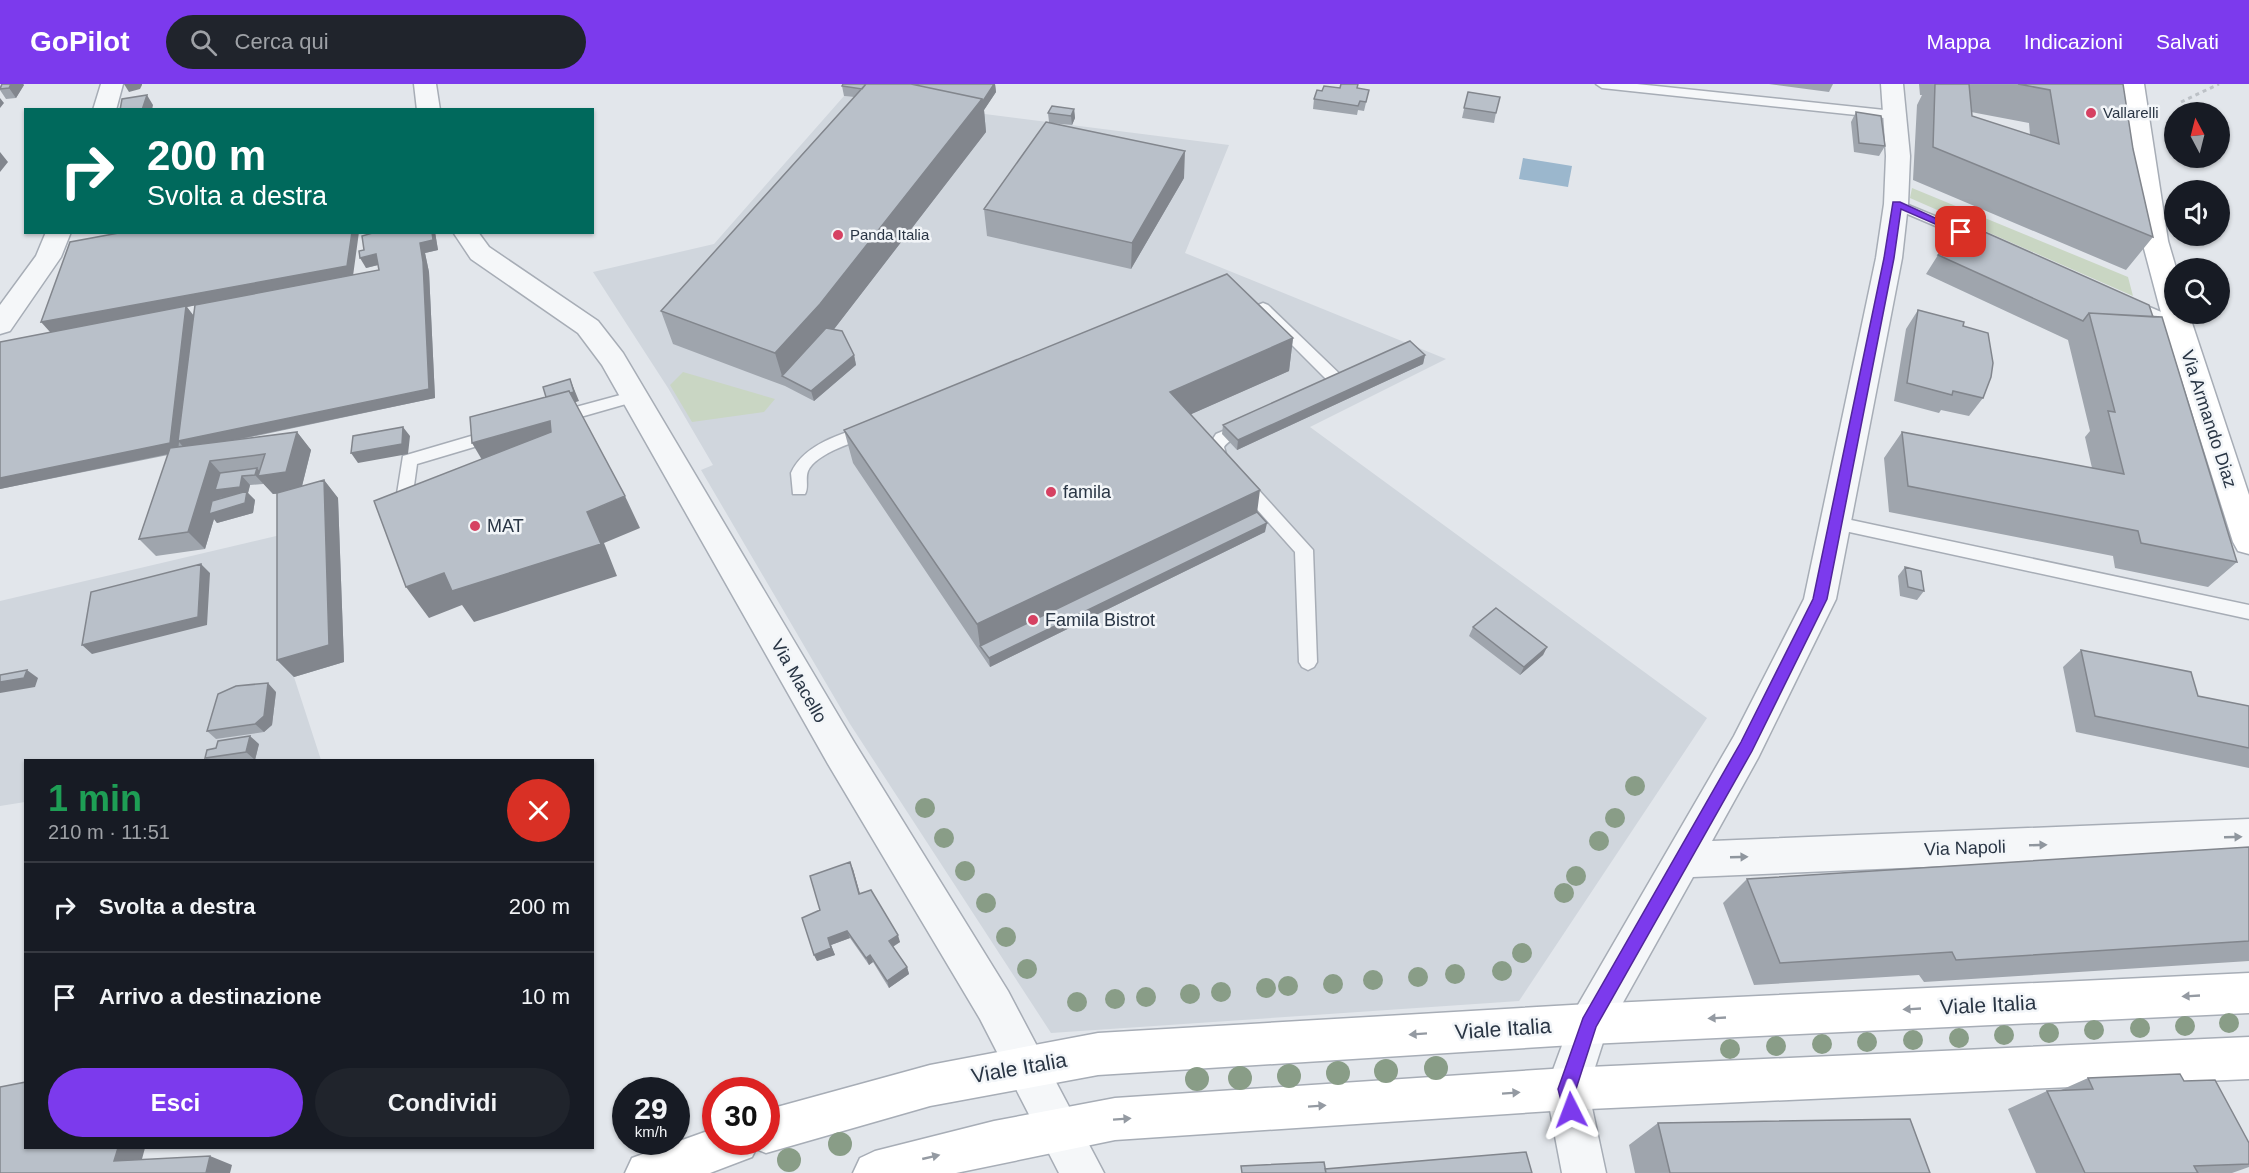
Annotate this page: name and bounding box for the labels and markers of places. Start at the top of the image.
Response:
place label: Vallarelli [2103,104,2159,121]
marker: Vallarelli [2084,106,2098,120]
pin [1935,206,1986,257]
place label: Panda Italia [850,226,930,243]
marker: Panda Italia [831,228,845,242]
place label: famila [1063,482,1112,502]
marker: famila [1044,485,1058,499]
place label: MAT [487,516,524,536]
marker: MAT [468,519,482,533]
place label: Famila Bistrot [1045,610,1155,630]
marker: Famila Bistrot [1026,613,1040,627]

